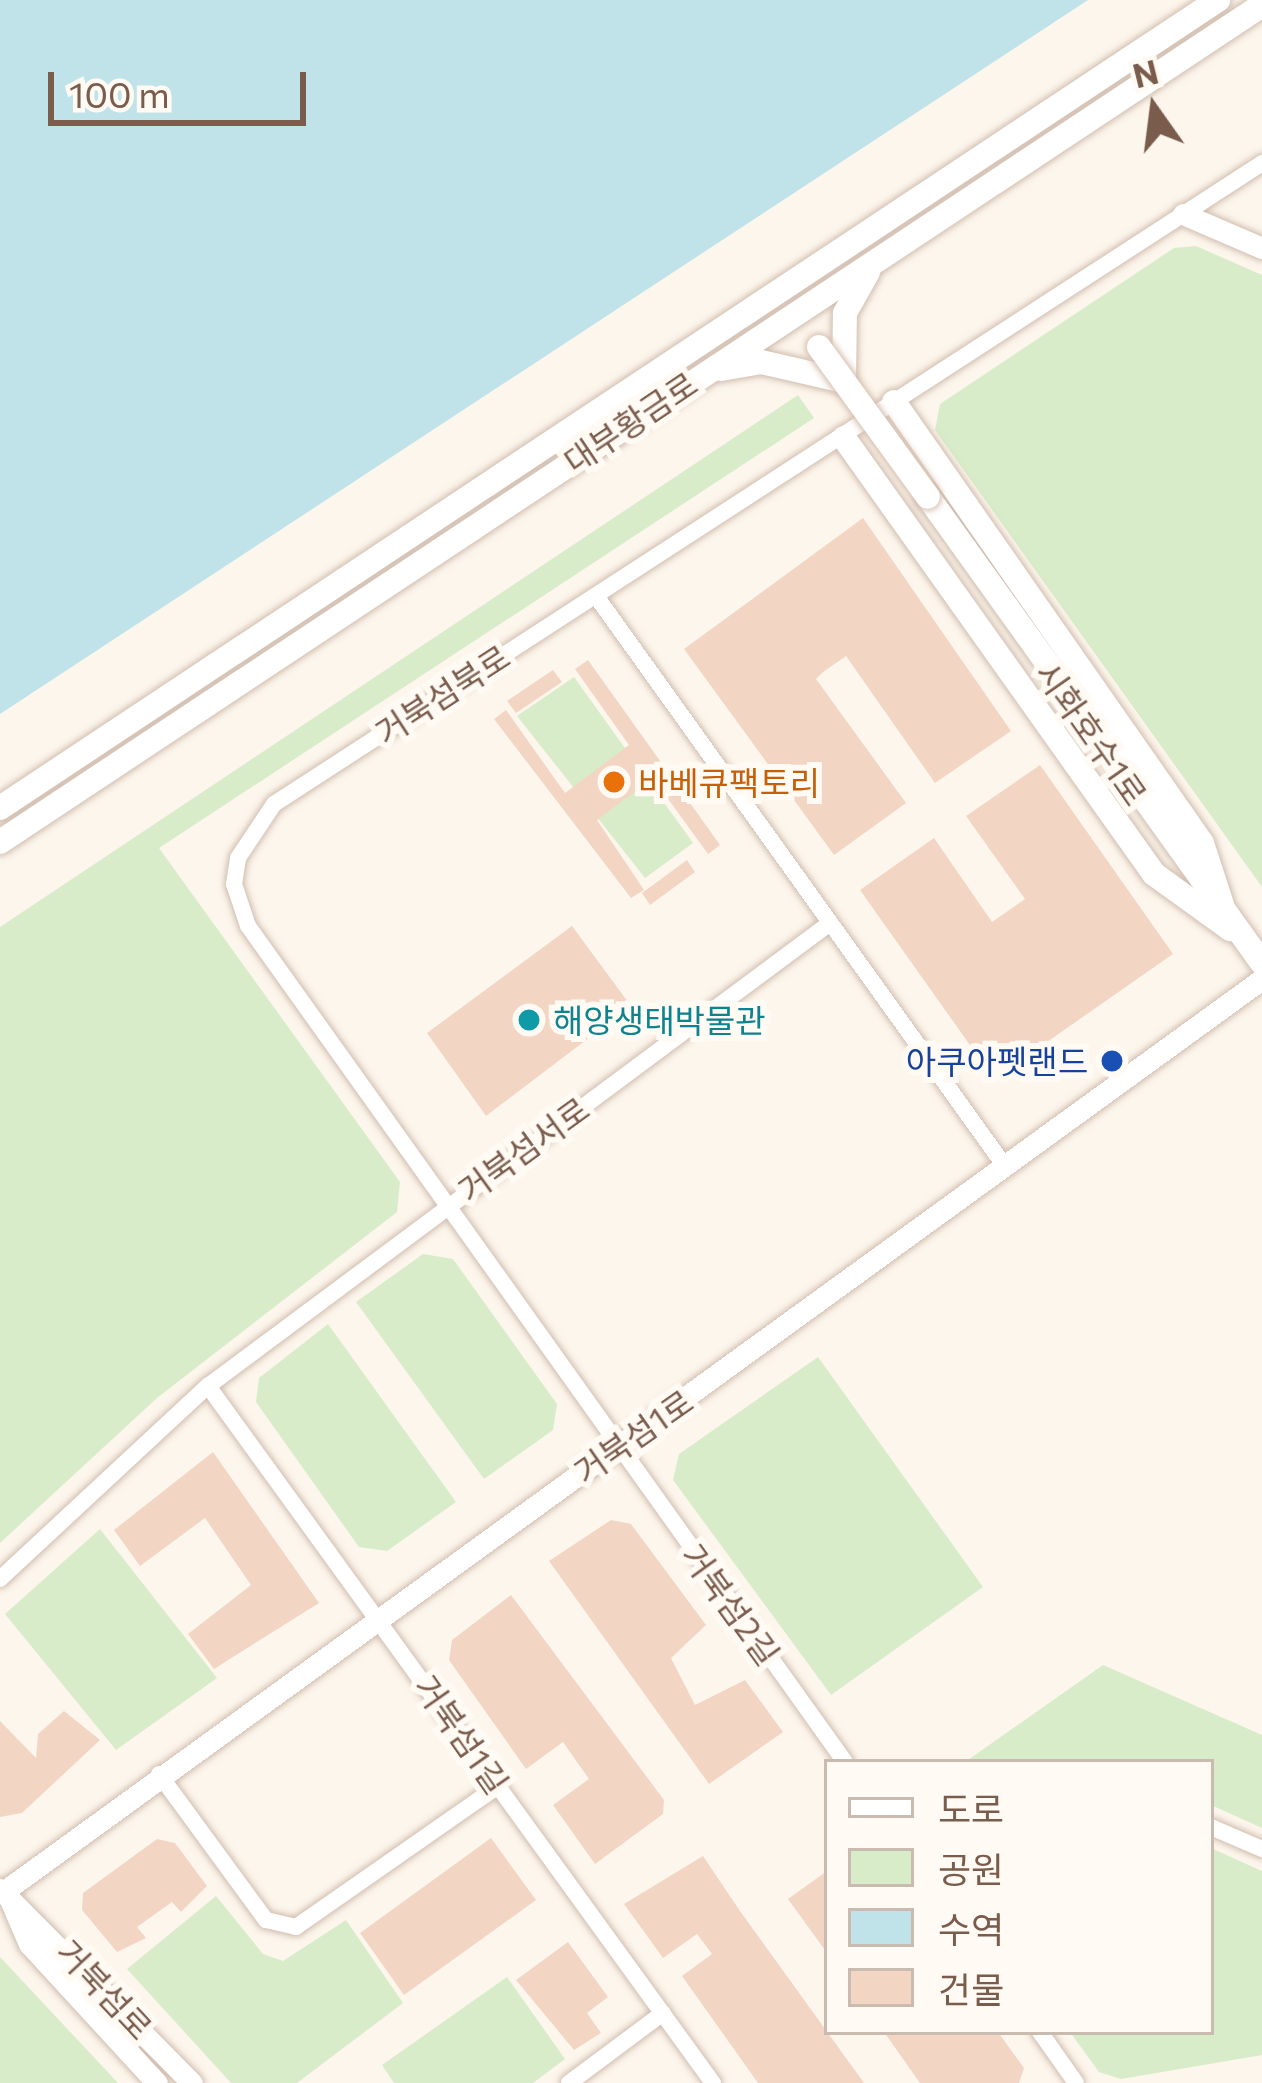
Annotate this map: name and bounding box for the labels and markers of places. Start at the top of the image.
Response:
place label: 바베큐팩토리 [638,762,820,802]
marker: 바베큐팩토리 [601,769,627,795]
place label: 해양생태박물관 [553,1000,766,1040]
marker: 해양생태박물관 [516,1007,542,1033]
place label: 아쿠아펫랜드 [906,1041,1088,1081]
marker: 아쿠아펫랜드 [1099,1048,1125,1074]

